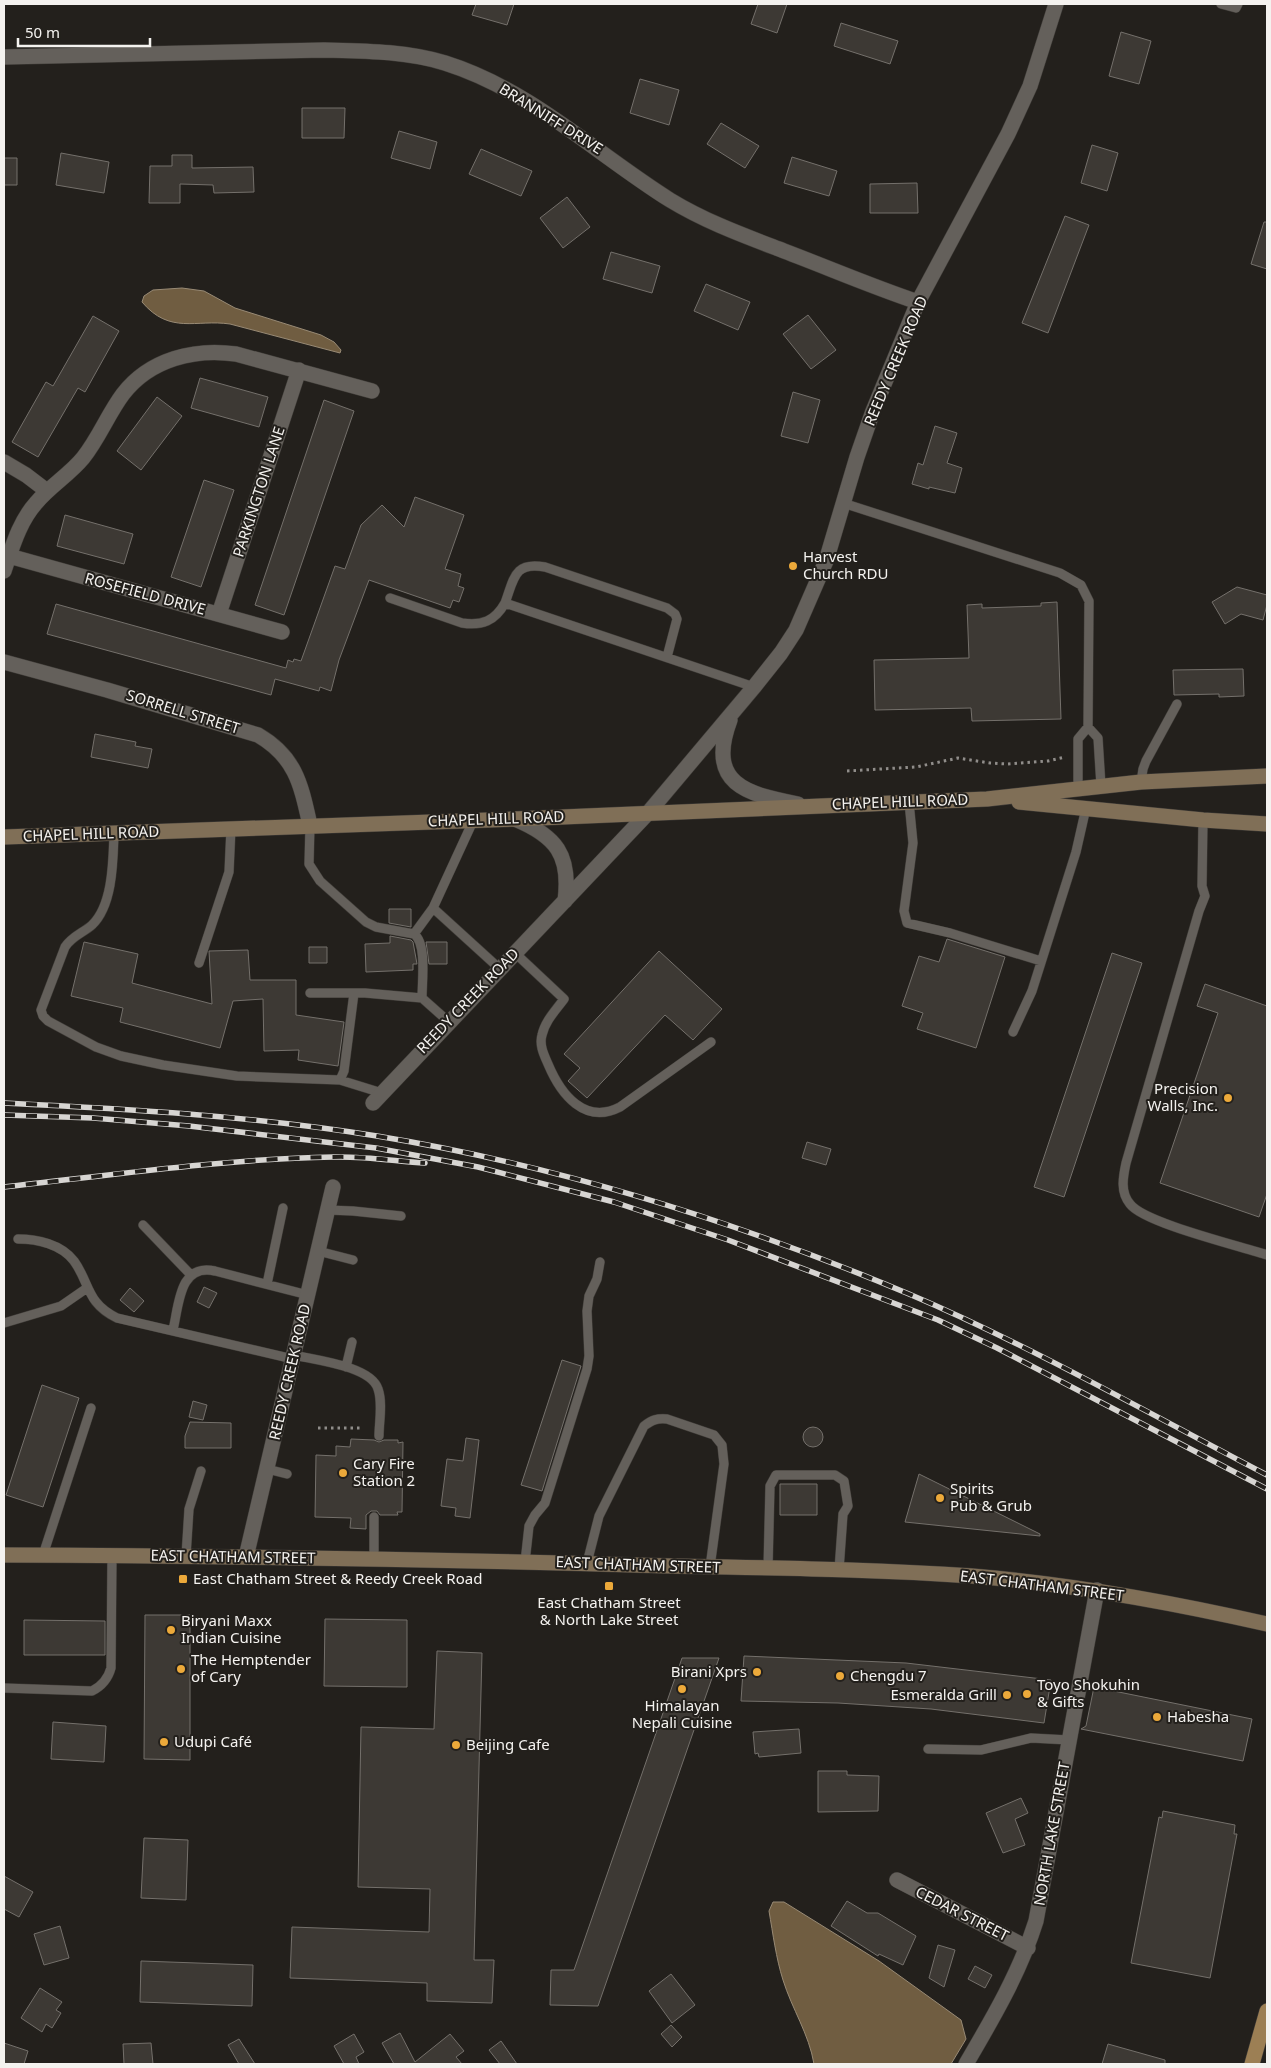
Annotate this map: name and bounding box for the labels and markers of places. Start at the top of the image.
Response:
place label: Harvest Church RDU [803,546,889,583]
marker: Harvest Church RDU [787,560,799,572]
place label: Precision Walls, Inc. [1148,1078,1218,1115]
marker: Precision Walls, Inc. [1222,1092,1234,1104]
place label: Cary Fire Station 2 [353,1453,415,1490]
marker: Cary Fire Station 2 [337,1467,349,1479]
place label: Spirits Pub & Grub [950,1478,1032,1515]
marker: Spirits Pub & Grub [934,1492,946,1504]
place label: East Chatham Street & Reedy Creek Road [193,1568,482,1588]
marker: East Chatham Street & Reedy Creek Road [177,1573,189,1585]
marker: East Chatham Street & North Lake Street [603,1580,615,1592]
place label: East Chatham Street & North Lake Street [537,1592,681,1629]
place label: Biryani Maxx Indian Cuisine [181,1610,281,1647]
marker: Biryani Maxx Indian Cuisine [165,1624,177,1636]
place label: The Hemptender of Cary [191,1649,311,1686]
place label: Birani Xprs [671,1661,747,1681]
marker: The Hemptender of Cary [175,1663,187,1675]
place label: Chengdu 7 [850,1665,927,1685]
marker: Birani Xprs [751,1666,763,1678]
marker: Chengdu 7 [834,1670,846,1682]
place label: Toyo Shokuhin & Gifts [1037,1674,1140,1711]
marker: Himalayan Nepali Cuisine [676,1683,688,1695]
place label: Esmeralda Grill [891,1684,997,1704]
marker: Toyo Shokuhin & Gifts [1021,1688,1033,1700]
marker: Esmeralda Grill [1001,1689,1013,1701]
place label: Himalayan Nepali Cuisine [632,1695,732,1732]
place label: Habesha [1167,1706,1229,1726]
marker: Habesha [1151,1711,1163,1723]
place label: Udupi Café [174,1731,252,1751]
place label: Beijing Cafe [466,1734,550,1754]
marker: Udupi Café [158,1736,170,1748]
marker: Beijing Cafe [450,1739,462,1751]

